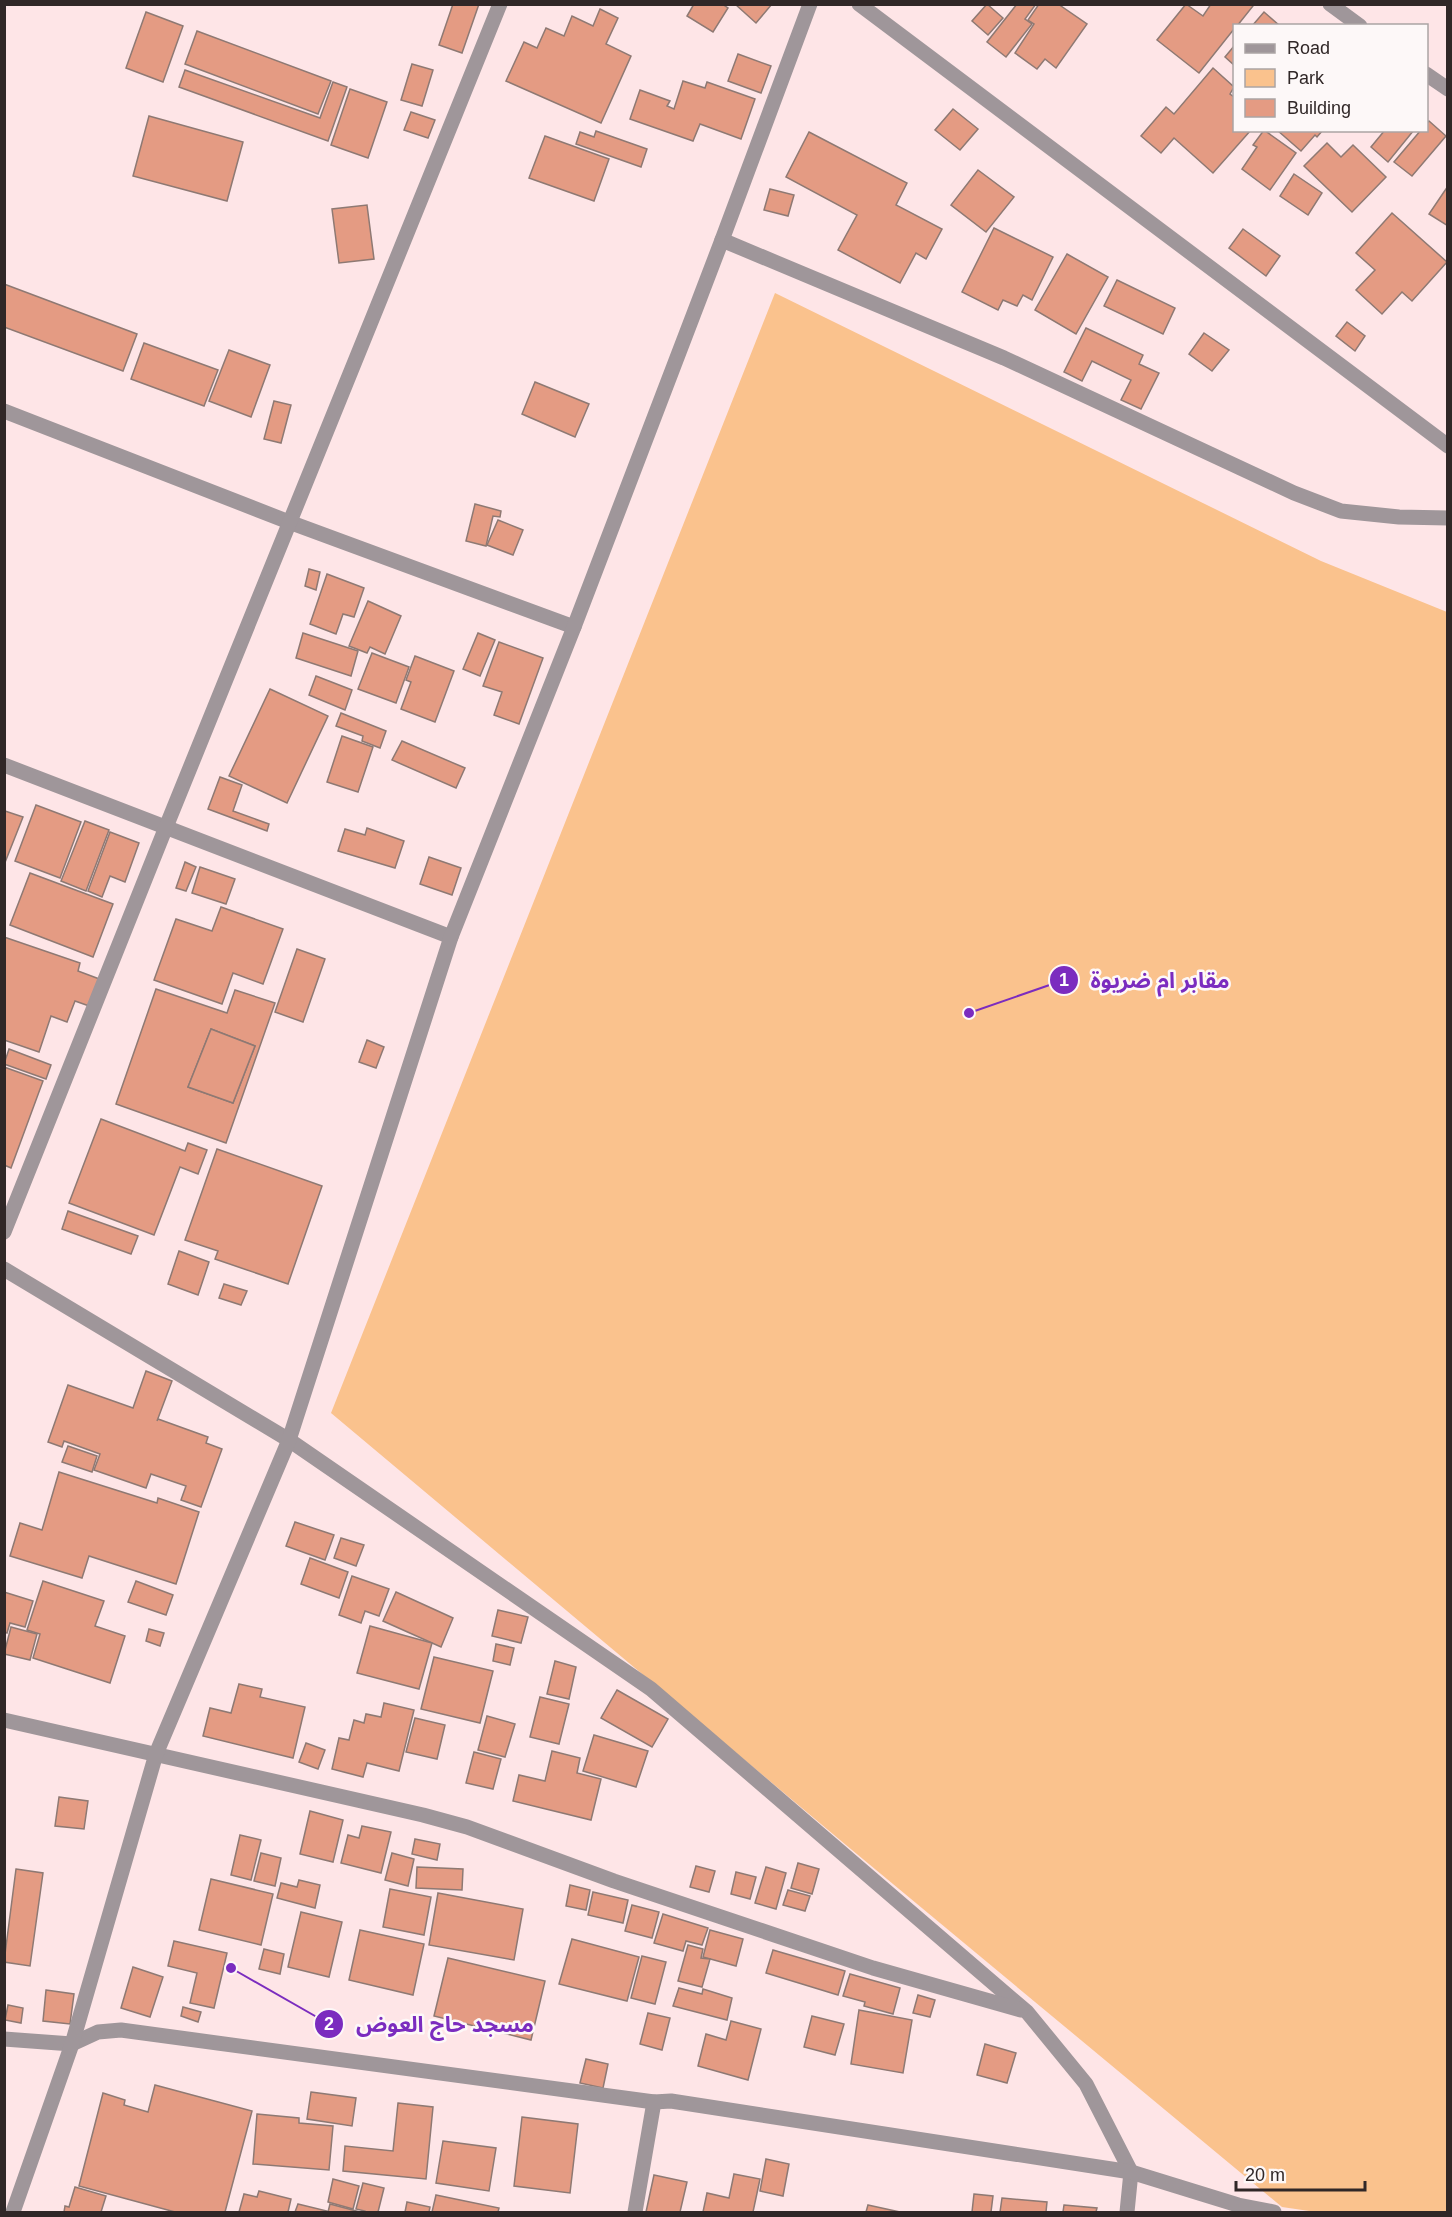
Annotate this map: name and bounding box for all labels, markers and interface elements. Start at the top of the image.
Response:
legend [1233,24,1428,132]
text: Road [1287,38,1330,58]
text: Park [1287,68,1325,88]
text: Building [1287,98,1351,118]
callout: مقابر ام ضريوة [1049,960,1242,1000]
text: مقابر ام ضريوة [1090,968,1230,997]
text: 1 [1059,970,1069,990]
callout: مسجد حاج العوض [314,2004,546,2044]
text: مسجد حاج العوض [356,2012,534,2041]
text: 2 [324,2014,334,2034]
scale bar [1236,2154,1365,2192]
text: 20 m [1245,2165,1285,2185]

